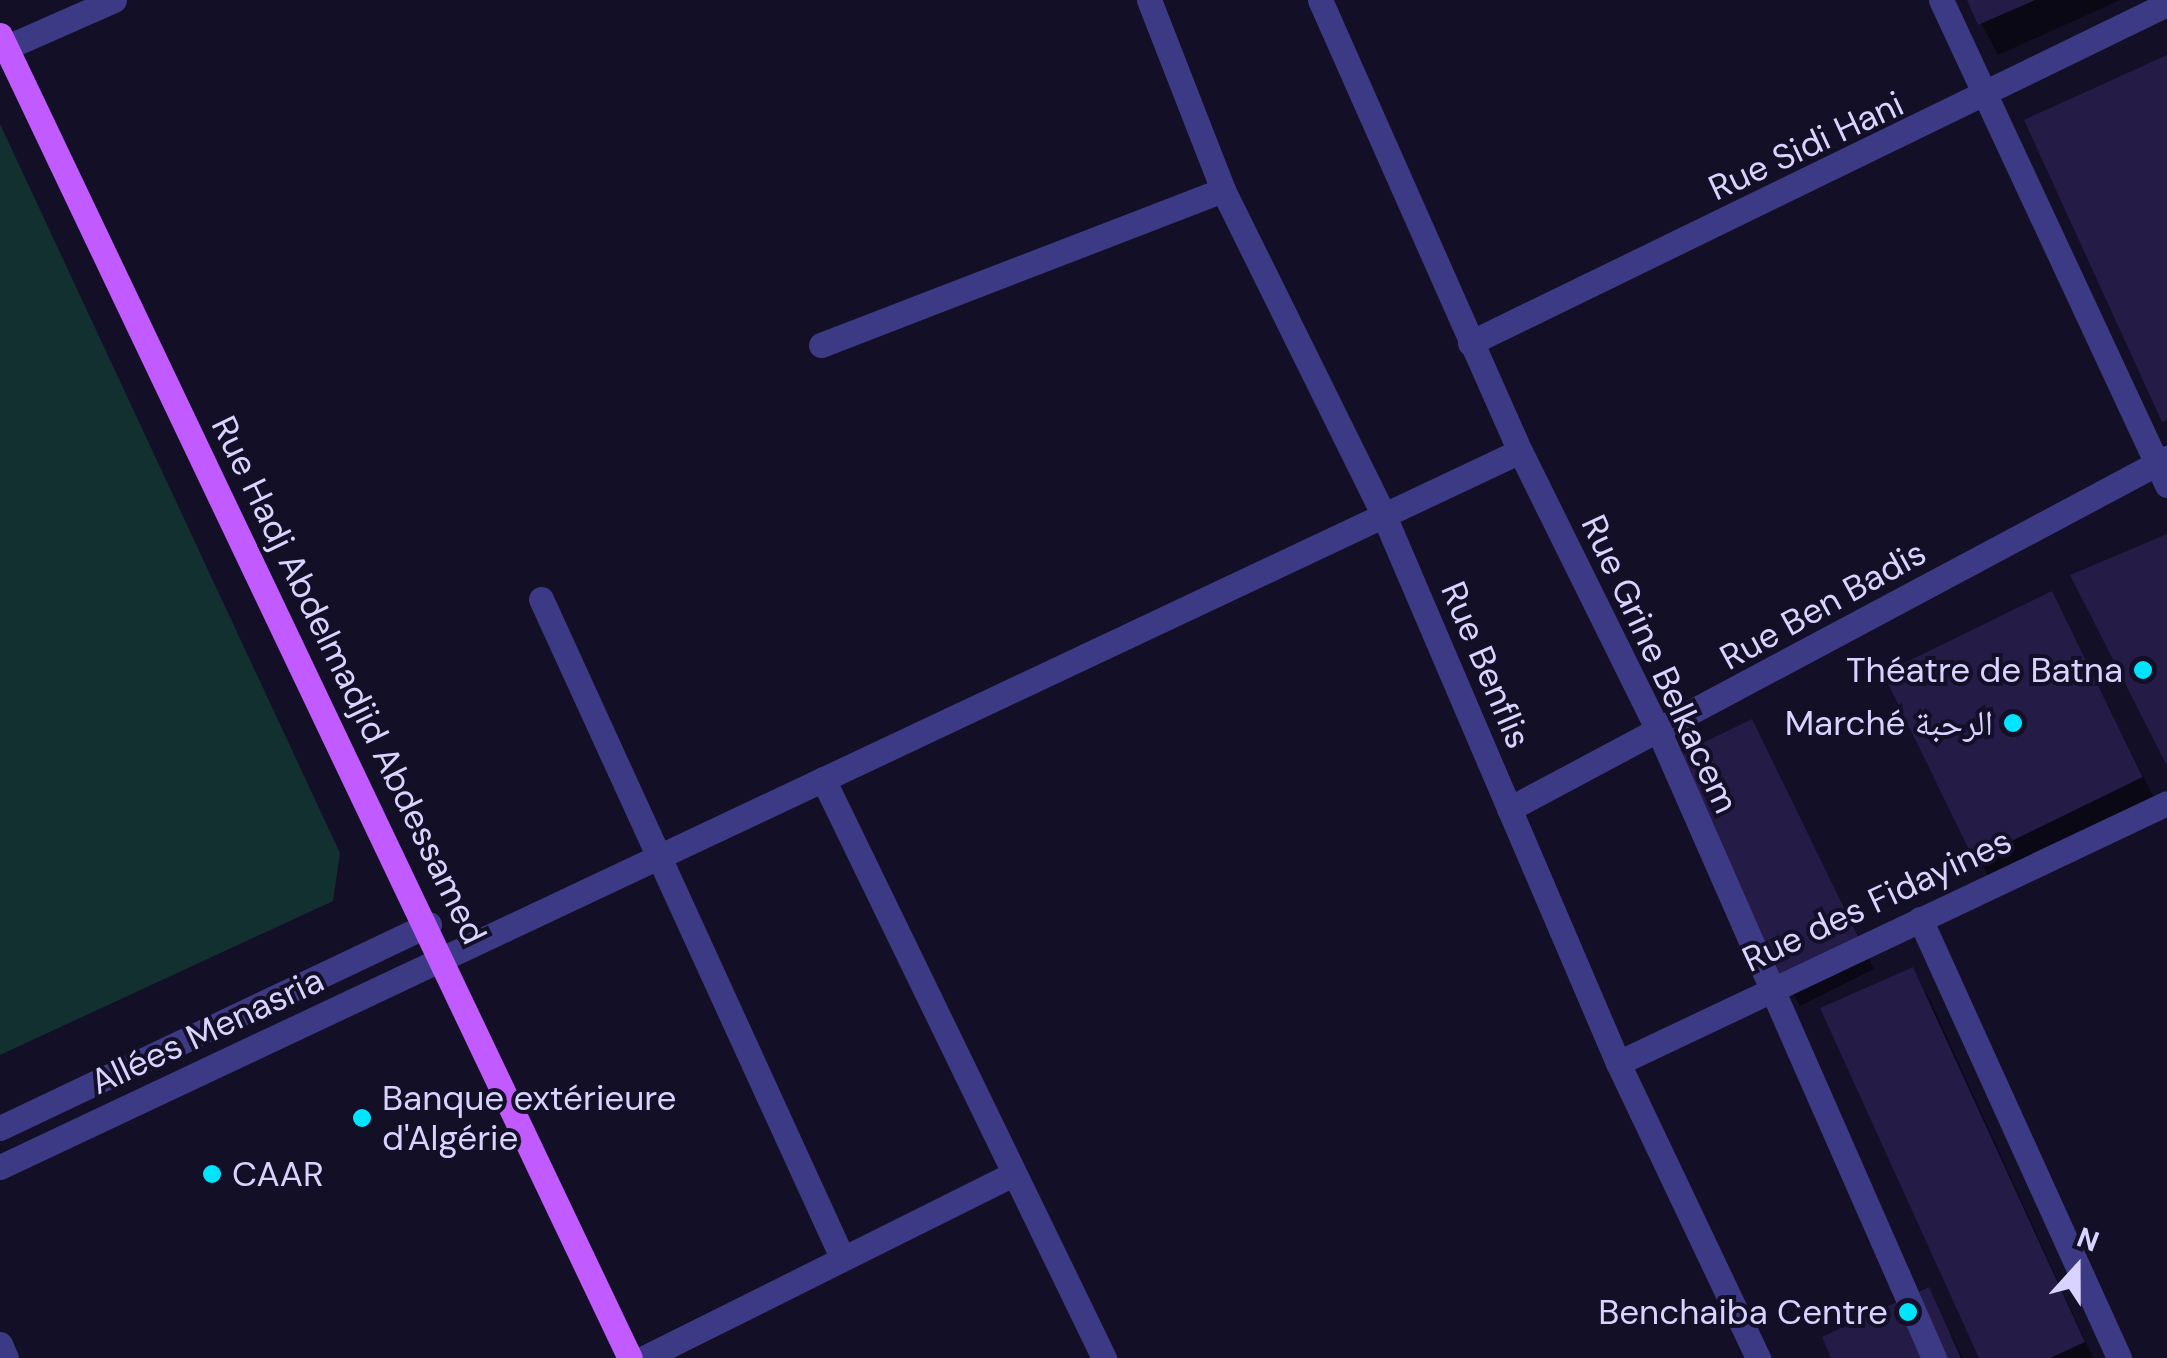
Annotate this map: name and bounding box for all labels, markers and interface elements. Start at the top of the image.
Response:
street label: Rue Sidi Hani [1702,83,1910,209]
street label: Rue Hadj Abdelmadjid Abdessamed [203,409,495,951]
street label: Rue Grine Belkacem [1573,508,1747,820]
street label: Rue Ben Badis [1713,531,1933,679]
street label: Rue Benflis [1432,575,1540,755]
place label: Théatre de Batna [1846,649,2123,691]
marker: Théatre de Batna [2132,659,2154,681]
place label: Marché الرحبة [1785,702,1993,744]
marker: Marché الرحبة [2002,712,2024,734]
street label: Rue des Fidayines [1736,819,2018,981]
street label: Allées Menasria [84,959,330,1103]
place label: Banque extérieure d'Algérie [382,1077,676,1159]
marker: Banque extérieure d'Algérie [351,1107,373,1129]
place label: CAAR [232,1153,324,1195]
marker: CAAR [201,1163,223,1185]
north arrow [2027,1218,2127,1318]
text: N [2072,1219,2104,1260]
place label: Benchaiba Centre [1598,1291,1888,1333]
marker: Benchaiba Centre [1897,1301,1919,1323]

